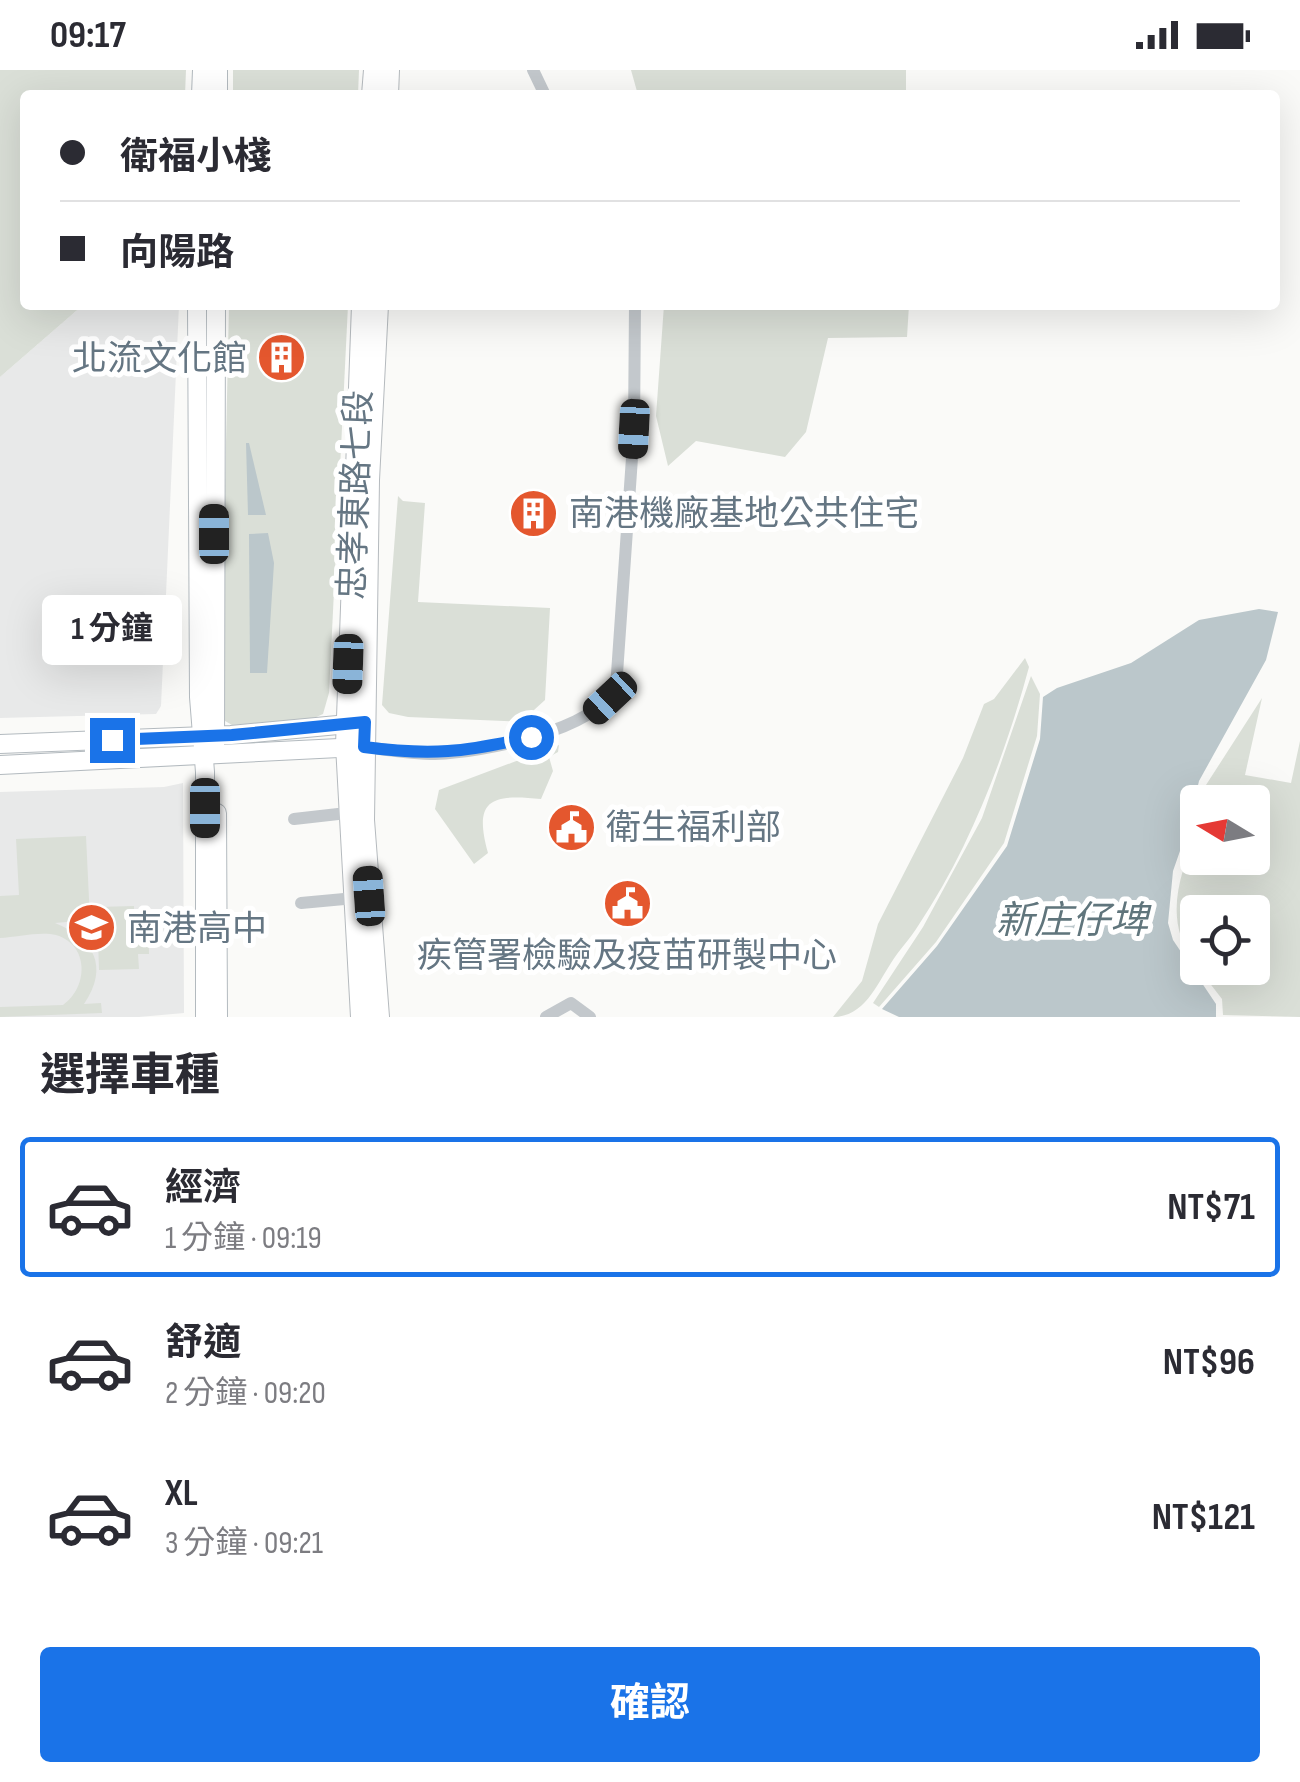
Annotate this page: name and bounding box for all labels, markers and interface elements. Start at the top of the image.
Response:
text: 09:17 [50,13,126,58]
text: 衛福小棧 [120,135,272,180]
text: 向陽路 [120,231,234,276]
building icon: 北流文化館 [256,332,308,384]
place label: 北流文化館 [72,338,247,381]
street label: 忠孝東路七段 [331,389,382,601]
car [617,398,651,460]
building icon: 南港機廠基地公共住宅 [508,487,560,539]
place label: 南港機廠基地公共住宅 [569,493,919,536]
car [199,504,229,564]
callout: 1 分鐘 [42,595,182,665]
text: 1 分鐘 [71,610,153,649]
car [332,633,364,695]
car [578,667,642,729]
route start [509,715,554,760]
route end [90,718,135,763]
car [190,778,220,838]
north arrow [1180,785,1270,875]
map controls [1180,785,1270,985]
public building icon: 衛生福利部 [545,801,597,853]
place label: 衛生福利部 [606,807,781,850]
car [352,865,386,927]
public building icon: 疾管署檢驗及疫苗研製中心 [601,877,653,929]
button: locate [1180,895,1270,985]
water label: 新庄仔埤 [996,899,1152,944]
school or university icon: 南港高中 [66,902,118,954]
place label: 南港高中 [127,908,267,951]
place label: 疾管署檢驗及疫苗研製中心 [417,935,837,978]
text: 選擇車種 [40,1049,220,1104]
icon: car [45,1162,135,1252]
text: 經濟 [165,1166,241,1211]
text: NT$71 [1167,1185,1255,1230]
text: 1 分鐘 · 09:19 [165,1219,322,1258]
icon: car [45,1317,135,1407]
text: 舒適 [165,1321,241,1366]
text: NT$96 [1163,1340,1255,1385]
text: 2 分鐘 · 09:20 [165,1374,326,1413]
text: XL [165,1471,198,1516]
icon: car [45,1472,135,1562]
text: NT$121 [1152,1495,1255,1540]
text: 3 分鐘 · 09:21 [165,1524,323,1563]
button: 確認 [40,1647,1260,1762]

